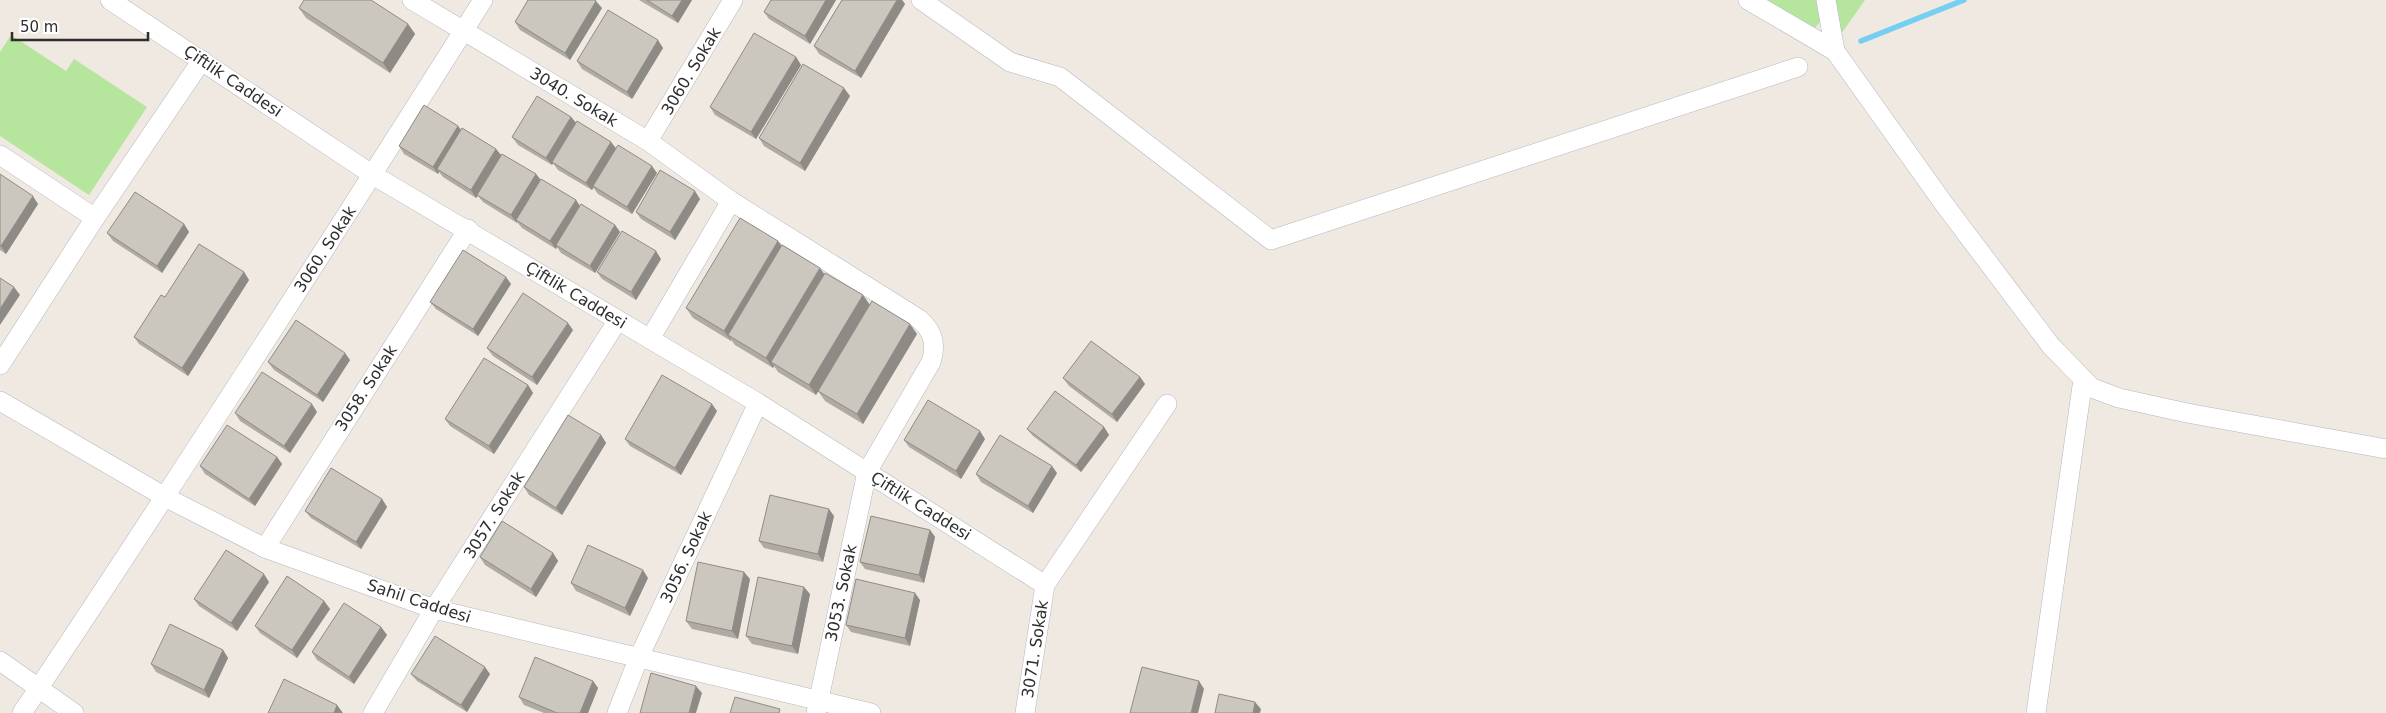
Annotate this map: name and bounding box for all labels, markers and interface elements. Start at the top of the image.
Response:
scale bar [12,10,149,42]
text: 50 m [20,18,58,36]
street label: 3060. Sokak [657,23,725,118]
street label: Çiftlik Caddesi [180,41,286,121]
street label: 3040. Sokak [527,63,622,131]
street label: 3060. Sokak [290,202,360,296]
street label: Çiftlik Caddesi [522,257,630,333]
street label: 3058. Sokak [331,341,401,435]
street label: 3057. Sokak [460,467,529,562]
street label: Çiftlik Caddesi [867,468,975,544]
street label: 3056. Sokak [656,508,716,606]
street label: 3053. Sokak [821,542,861,643]
street label: Sahil Caddesi [365,575,473,627]
street label: 3071. Sokak [1018,598,1052,699]

